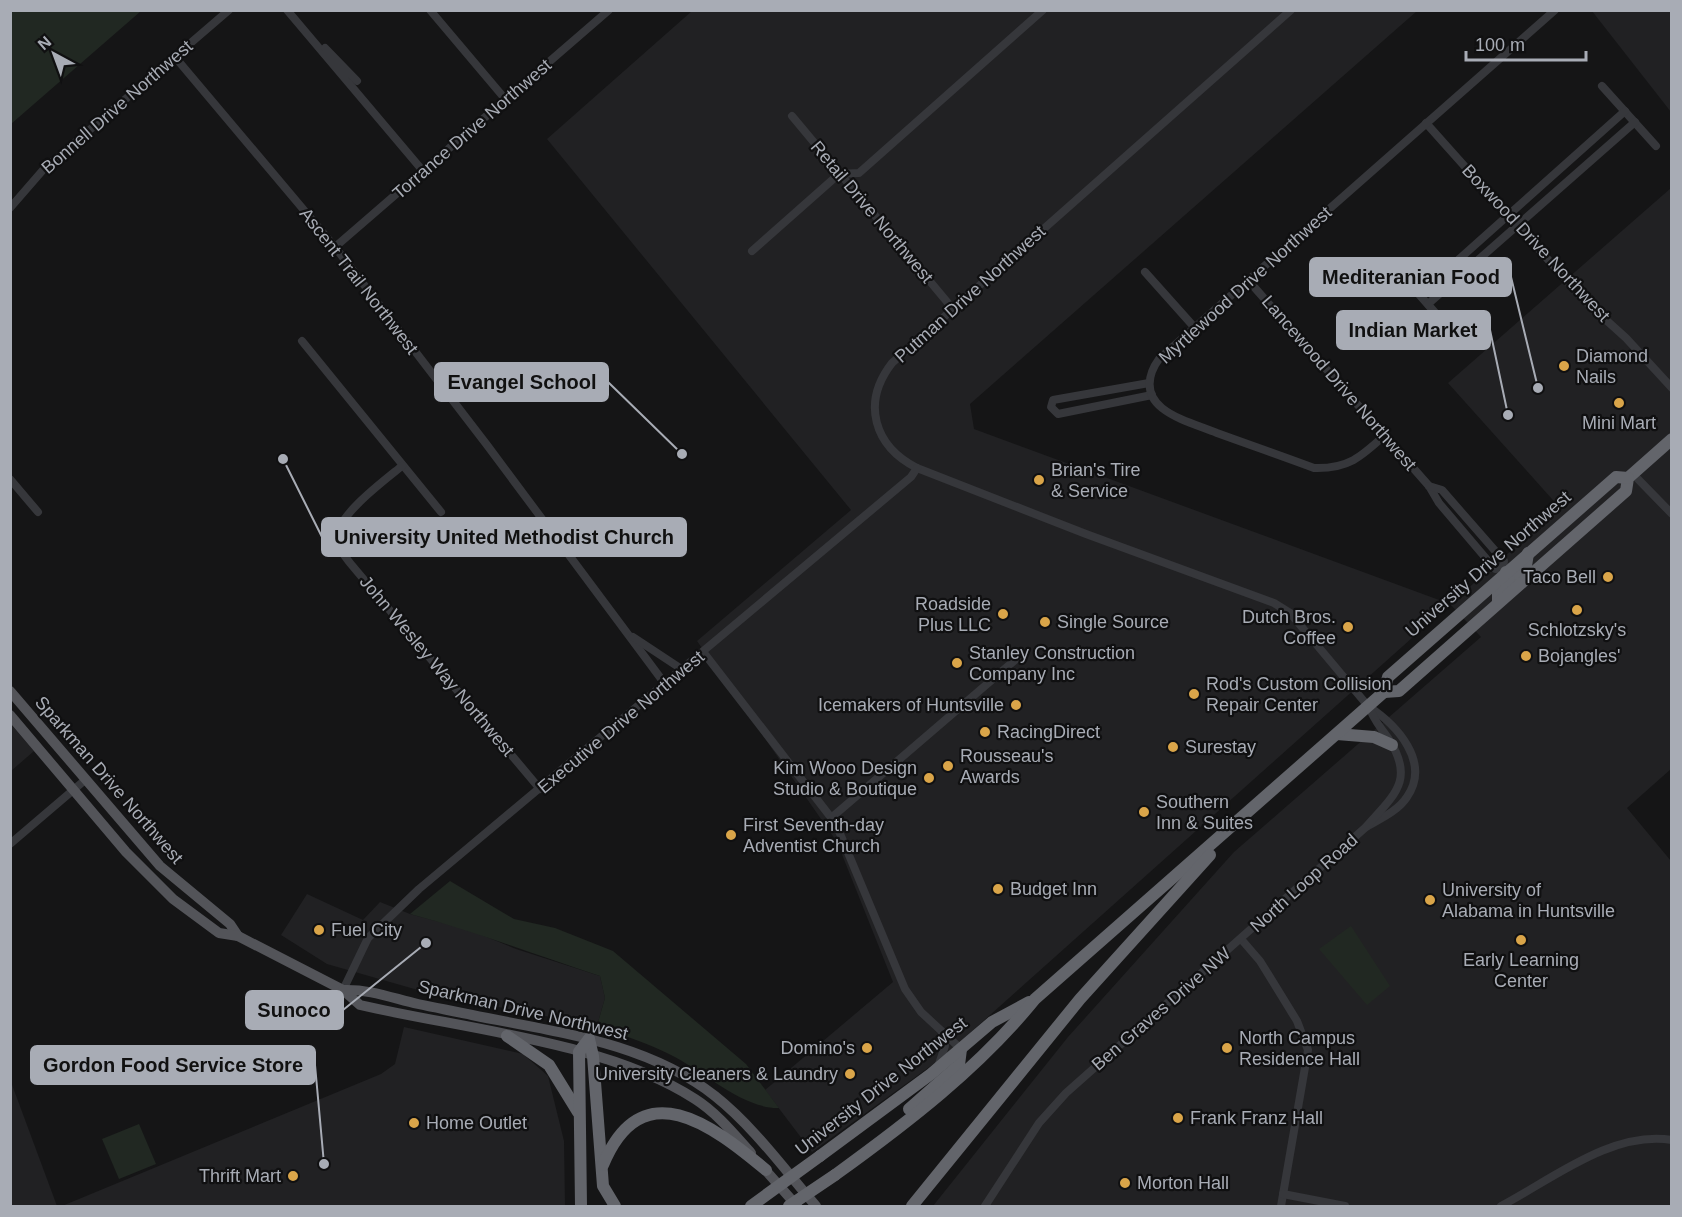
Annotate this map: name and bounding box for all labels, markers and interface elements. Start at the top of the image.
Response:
north arrow [24,24,84,84]
scale bar [1466,24,1586,62]
text: 100 m [1475,35,1525,55]
street label: Bonnell Drive Northwest [37,36,197,178]
street label: Torrance Drive Northwest [389,55,555,203]
street label: Retail Drive Northwest [807,137,937,287]
street label: Boxwood Drive Northwest [1458,160,1614,326]
street label: Myrtlewood Drive Northwest [1155,202,1335,368]
street label: Ascent Trail Northwest [296,204,422,358]
street label: Putman Drive Northwest [891,221,1049,367]
callout: Mediteranian Food [1310,258,1511,296]
text: Mediteranian Food [1322,266,1500,288]
street label: Lancewood Drive Northwest [1258,291,1420,475]
callout: Indian Market [1337,311,1490,349]
text: Indian Market [1349,319,1478,341]
place label: Diamond Nails [1576,346,1648,387]
marker: Diamond Nails [1557,359,1571,373]
callout: Evangel School [435,363,608,401]
text: Evangel School [448,371,596,393]
marker: Mini Mart [1612,396,1626,410]
place label: Mini Mart [1582,413,1656,433]
place label: Brian's Tire & Service [1051,460,1140,501]
marker: Brian's Tire & Service [1032,473,1046,487]
street label: University Drive Northwest [1401,487,1575,641]
callout: University United Methodist Church [322,518,686,556]
text: University United Methodist Church [334,526,674,548]
place label: Taco Bell [1523,567,1596,587]
marker: Taco Bell [1601,570,1615,584]
street label: John Wesley Way Northwest [356,572,518,760]
place label: Roadside Plus LLC [915,594,991,635]
marker: Schlotzsky's [1570,603,1584,617]
marker: Roadside Plus LLC [996,607,1010,621]
place label: Dutch Bros. Coffee [1242,607,1336,648]
place label: Single Source [1057,612,1169,632]
marker: Single Source [1038,615,1052,629]
marker: Dutch Bros. Coffee [1341,620,1355,634]
place label: Schlotzsky's [1528,620,1626,640]
place label: Stanley Construction Company Inc [969,643,1135,684]
place label: Bojangles' [1538,646,1621,666]
street label: Executive Drive Northwest [534,647,708,797]
marker: Bojangles' [1519,649,1533,663]
marker: Stanley Construction Company Inc [950,656,964,670]
place label: Rod's Custom Collision Repair Center [1206,674,1392,715]
marker: Rod's Custom Collision Repair Center [1187,687,1201,701]
street label: Sparkman Drive Northwest [31,692,187,868]
place label: Icemakers of Huntsville [818,695,1004,715]
marker: Icemakers of Huntsville [1009,698,1023,712]
place label: RacingDirect [997,722,1100,742]
marker: RacingDirect [978,725,992,739]
place label: Surestay [1185,737,1256,757]
marker: Surestay [1166,740,1180,754]
place label: Rousseau's Awards [960,746,1054,787]
place label: Kim Wooo Design Studio & Boutique [773,758,917,799]
marker: Rousseau's Awards [941,759,955,773]
marker: Kim Wooo Design Studio & Boutique [922,771,936,785]
place label: Southern Inn & Suites [1156,792,1253,833]
marker: Southern Inn & Suites [1137,805,1151,819]
place label: First Seventh-day Adventist Church [743,815,884,856]
marker: First Seventh-day Adventist Church [724,828,738,842]
street label: North Loop Road [1246,830,1362,936]
place label: Budget Inn [1010,879,1097,899]
place label: University of Alabama in Huntsville [1442,880,1615,921]
marker: Budget Inn [991,882,1005,896]
marker: University of Alabama in Huntsville [1423,893,1437,907]
place label: Fuel City [331,920,402,940]
marker: Fuel City [312,923,326,937]
marker: Early Learning Center [1514,933,1528,947]
street label: Ben Graves Drive NW [1088,943,1234,1075]
place label: Early Learning Center [1463,950,1579,991]
street label: Sparkman Drive Northwest [416,976,630,1044]
callout: Sunoco [246,991,343,1029]
text: Sunoco [257,999,331,1021]
street label: University Drive Northwest [791,1013,971,1159]
place label: North Campus Residence Hall [1239,1028,1360,1069]
place label: Domino's [781,1038,855,1058]
marker: Domino's [860,1041,874,1055]
marker: North Campus Residence Hall [1220,1041,1234,1055]
callout: Gordon Food Service Store [31,1046,315,1084]
text: Gordon Food Service Store [43,1054,303,1076]
place label: University Cleaners & Laundry [595,1064,838,1084]
marker: University Cleaners & Laundry [843,1067,857,1081]
place label: Frank Franz Hall [1190,1108,1323,1128]
marker: Frank Franz Hall [1171,1111,1185,1125]
place label: Home Outlet [426,1113,527,1133]
marker: Home Outlet [407,1116,421,1130]
place label: Thrift Mart [199,1166,281,1186]
marker: Thrift Mart [286,1169,300,1183]
place label: Morton Hall [1137,1173,1229,1193]
marker: Morton Hall [1118,1176,1132,1190]

